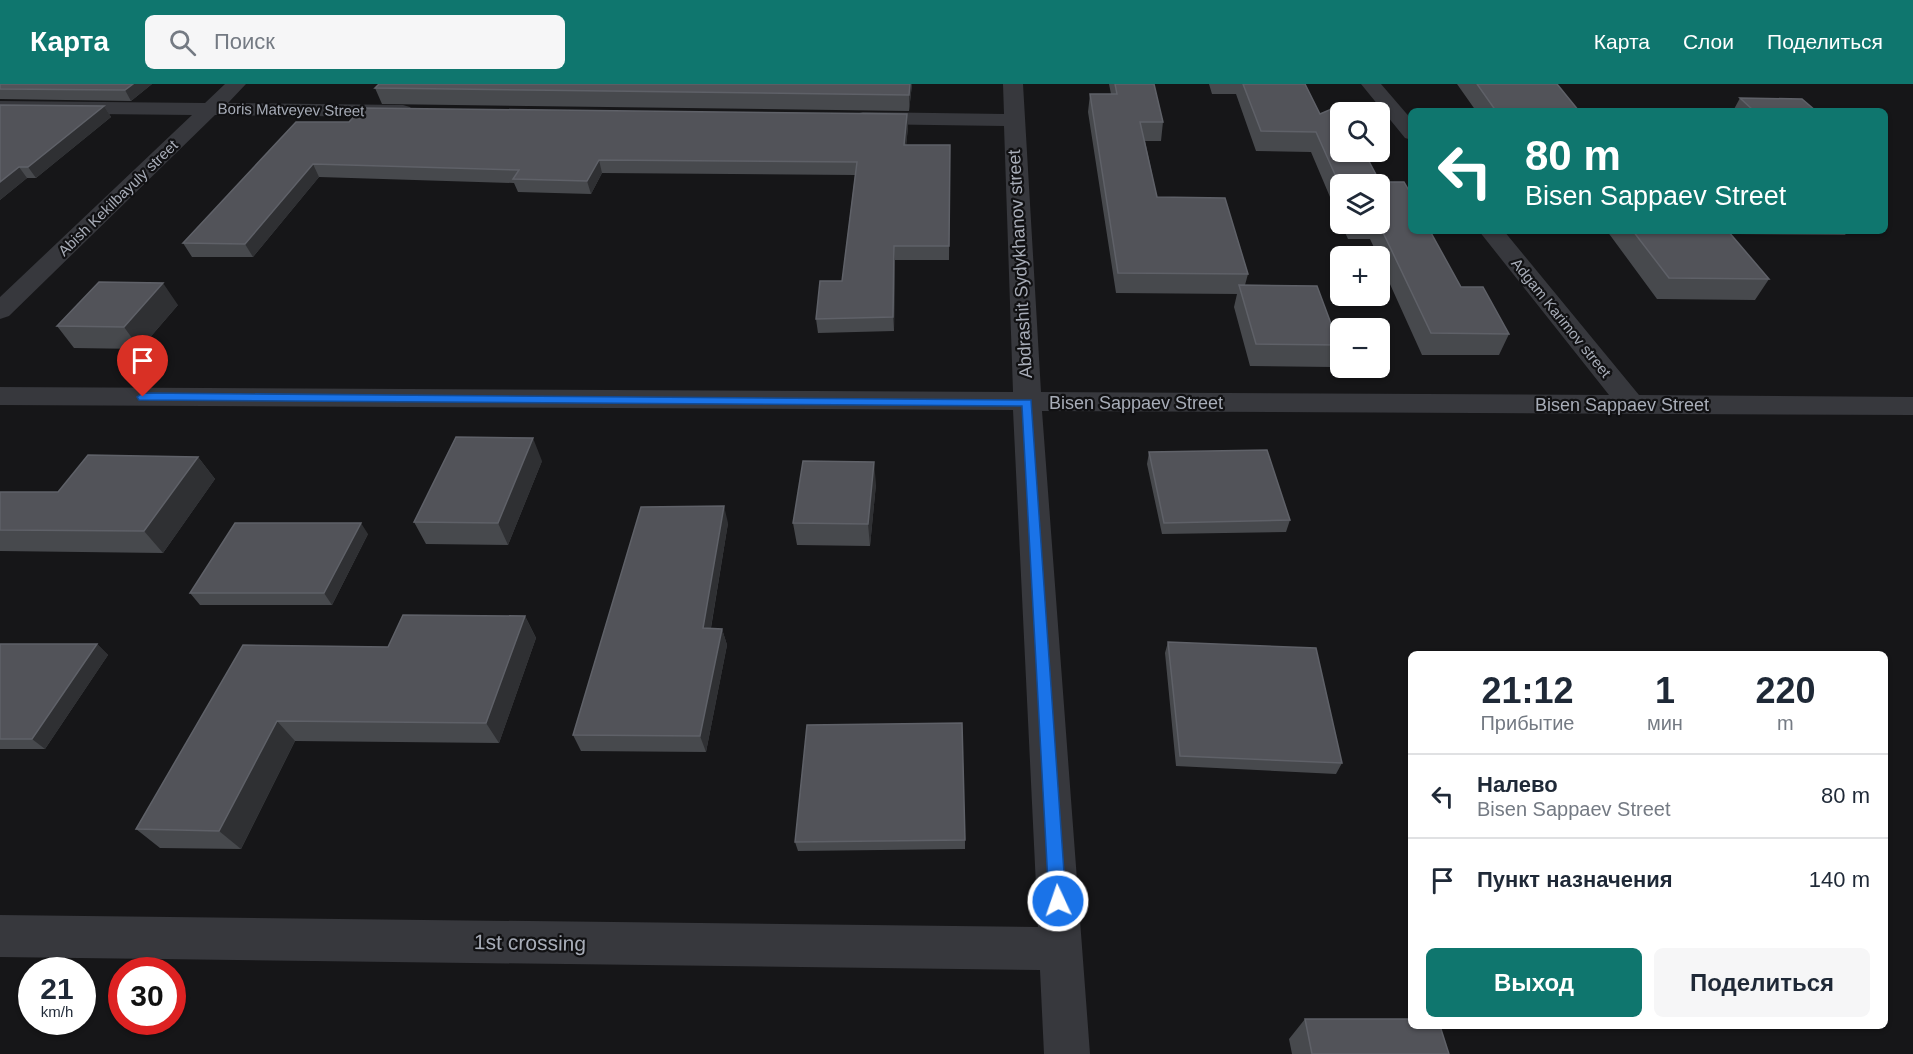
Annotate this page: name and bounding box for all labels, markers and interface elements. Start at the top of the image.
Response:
search box [145,15,565,69]
text: Карта [30,26,109,57]
icon: search [166,26,199,59]
text: Поиск [214,29,275,54]
text: Карта [1594,30,1650,53]
text: Слои [1683,30,1734,53]
text: Поделиться [1767,30,1883,53]
street label: Boris Matveyev Street [218,100,365,119]
map controls [1330,102,1390,378]
button: search [1330,102,1390,162]
icon: left [1426,132,1504,210]
text: 80 m [1525,132,1621,179]
street label: Abish Kekilbayuly street [54,136,181,259]
street label: Abdrashit Sydykhanov street [1004,149,1036,379]
button: layers [1330,174,1390,234]
text: Bisen Sappaev Street [1525,181,1786,211]
button: + [1330,246,1390,306]
street label: Adgam Karimov street [1508,255,1615,381]
button: − [1330,318,1390,378]
pin [117,335,168,397]
icon: arrive [126,344,159,377]
street label: Bisen Sappaev Street [1049,393,1223,413]
street label: Bisen Sappaev Street [1535,395,1709,415]
text: 21:12 [1481,670,1574,711]
text: 1 [1655,670,1675,711]
text: 220 [1755,670,1815,711]
text: Прибытие [1480,712,1574,734]
text: мин [1647,712,1683,734]
text: m [1777,712,1794,734]
text: Налево [1477,772,1558,797]
icon: left [1426,780,1459,813]
text: 80 m [1821,783,1870,808]
text: Bisen Sappaev Street [1477,798,1670,820]
icon: arrive [1426,864,1459,897]
text: Пункт назначения [1477,867,1673,892]
text: 140 m [1809,867,1870,892]
position arrow [1026,869,1090,933]
street label: 1st crossing [474,930,586,955]
button: Выход [1426,948,1642,1017]
button: Поделиться [1654,948,1870,1017]
speed limit sign: 30 [108,957,186,1035]
text: 21 [40,972,74,1005]
text: km/h [41,1003,73,1020]

